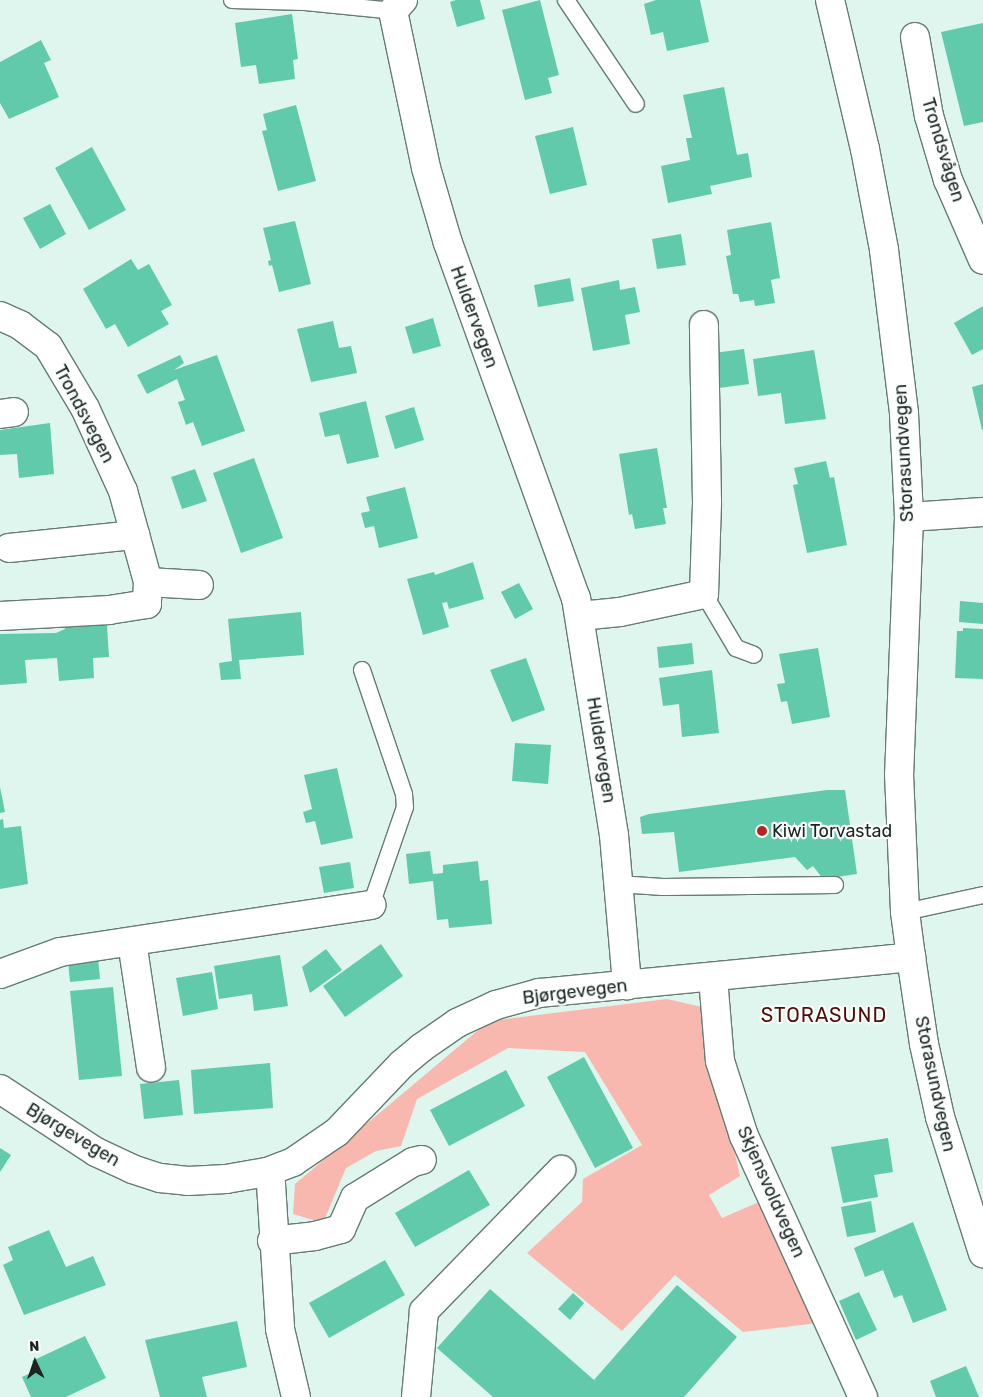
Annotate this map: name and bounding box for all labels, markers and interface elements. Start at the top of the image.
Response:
street label: Trondsvågen [917,95,969,205]
street label: Huldervegen [446,263,502,371]
street label: Trondsvegen [49,361,119,467]
street label: Storasundvegen [890,383,918,523]
street label: Huldervegen [582,695,620,805]
place label: Kiwi Torvastad [772,820,893,842]
marker: Kiwi Torvastad [756,825,768,837]
street label: Bjørgevegen [521,975,629,1009]
district label: STORASUND [760,1003,888,1027]
street label: Storasundvegen [910,1014,960,1154]
street label: Bjørgevegen [22,1099,124,1171]
street label: Skjensvoldvegen [732,1123,810,1261]
north arrow [10,1337,60,1387]
text: N [29,1338,40,1355]

